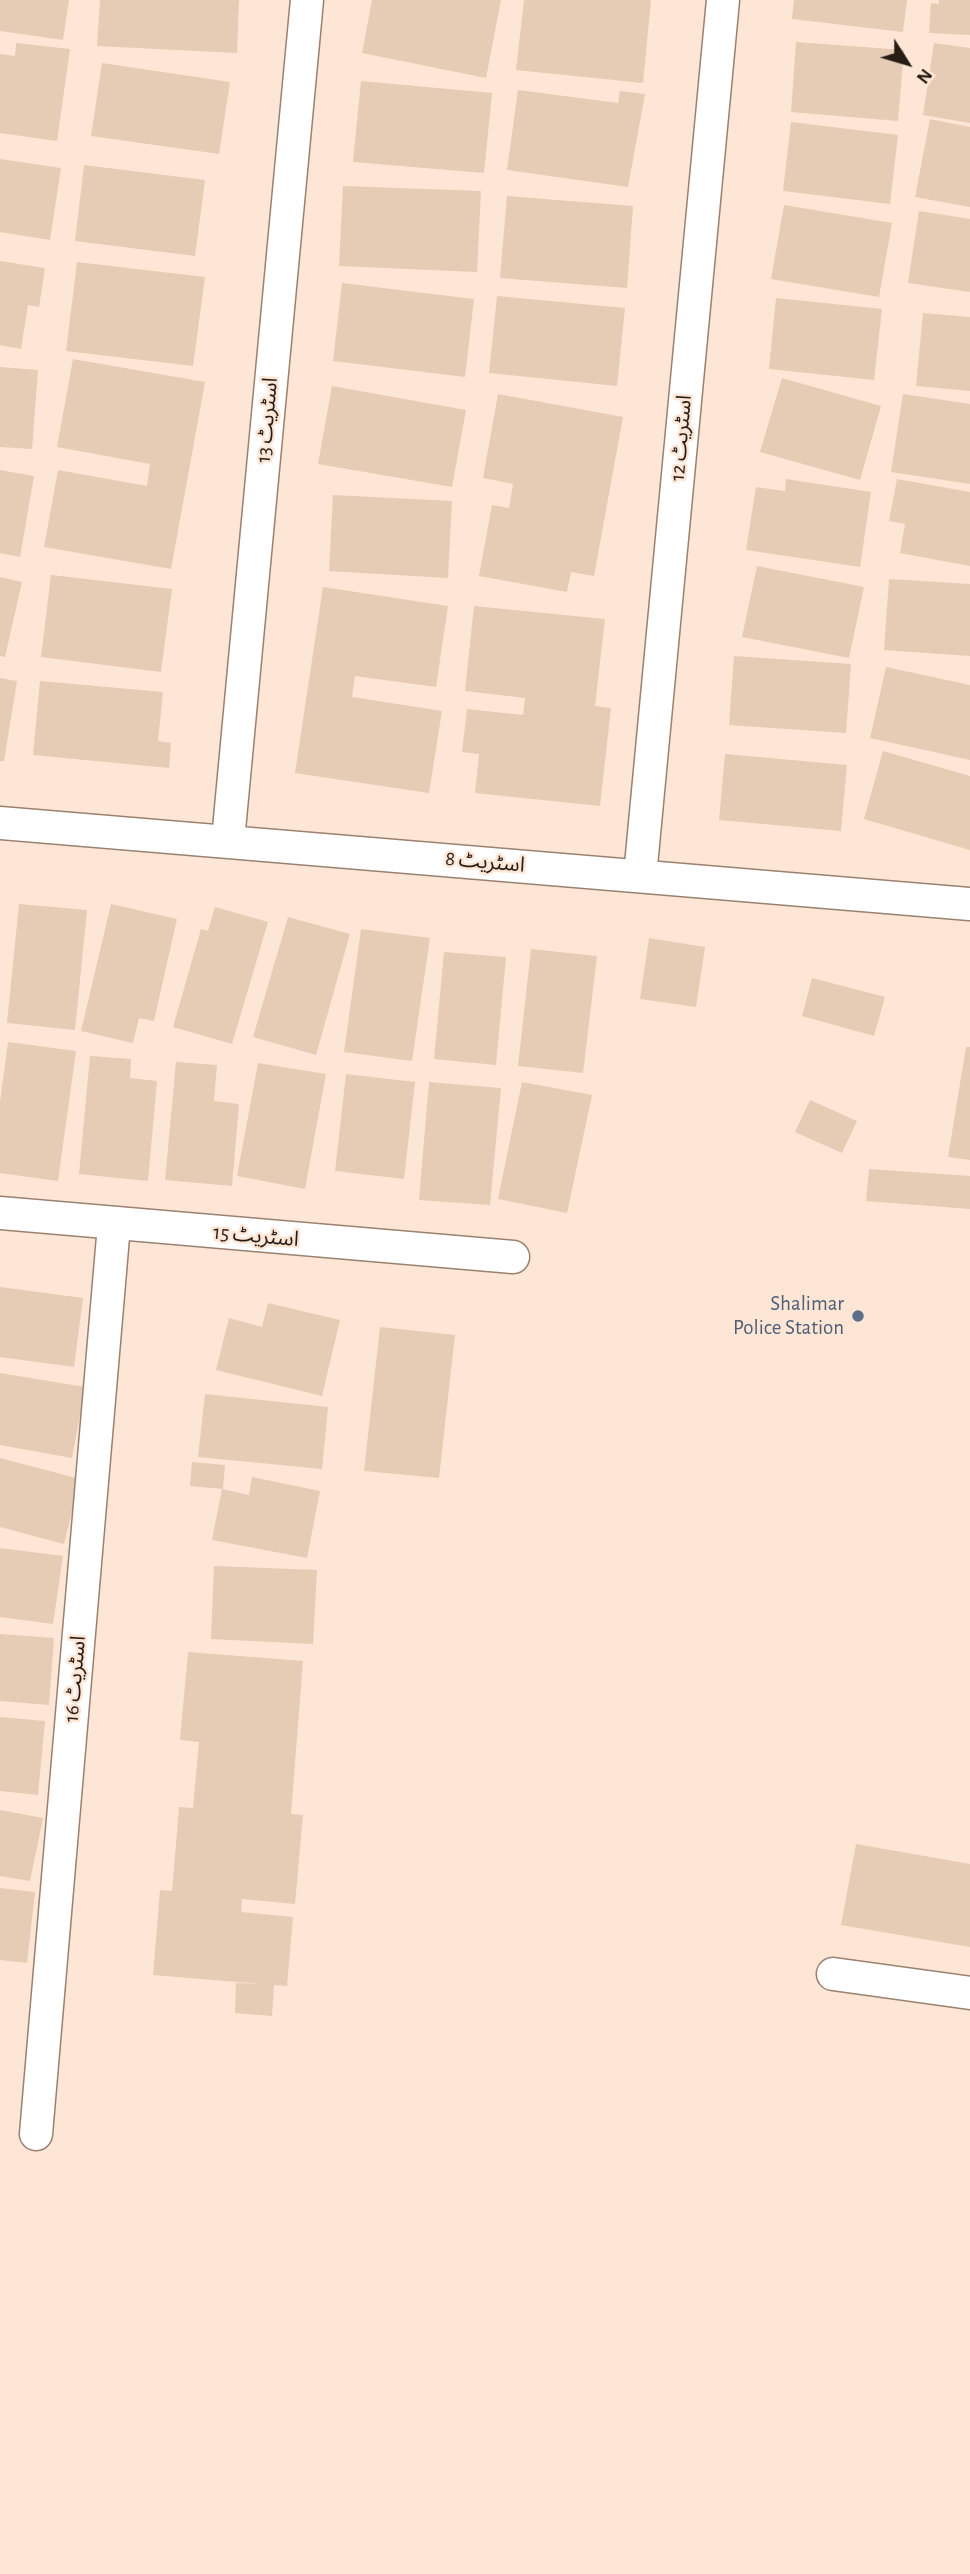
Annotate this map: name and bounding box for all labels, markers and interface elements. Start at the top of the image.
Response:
north arrow [872,28,942,98]
text: N [913,65,936,87]
street label: اسٹریٹ 13 [251,376,283,464]
street label: اسٹریٹ 12 [665,394,697,482]
street label: اسٹریٹ 8 [444,846,526,878]
street label: اسٹریٹ 15 [212,1220,300,1252]
place label: Shalimar Police Station [733,1291,844,1341]
marker: Shalimar Police Station [850,1308,866,1324]
street label: اسٹریٹ 16 [59,1635,91,1723]

